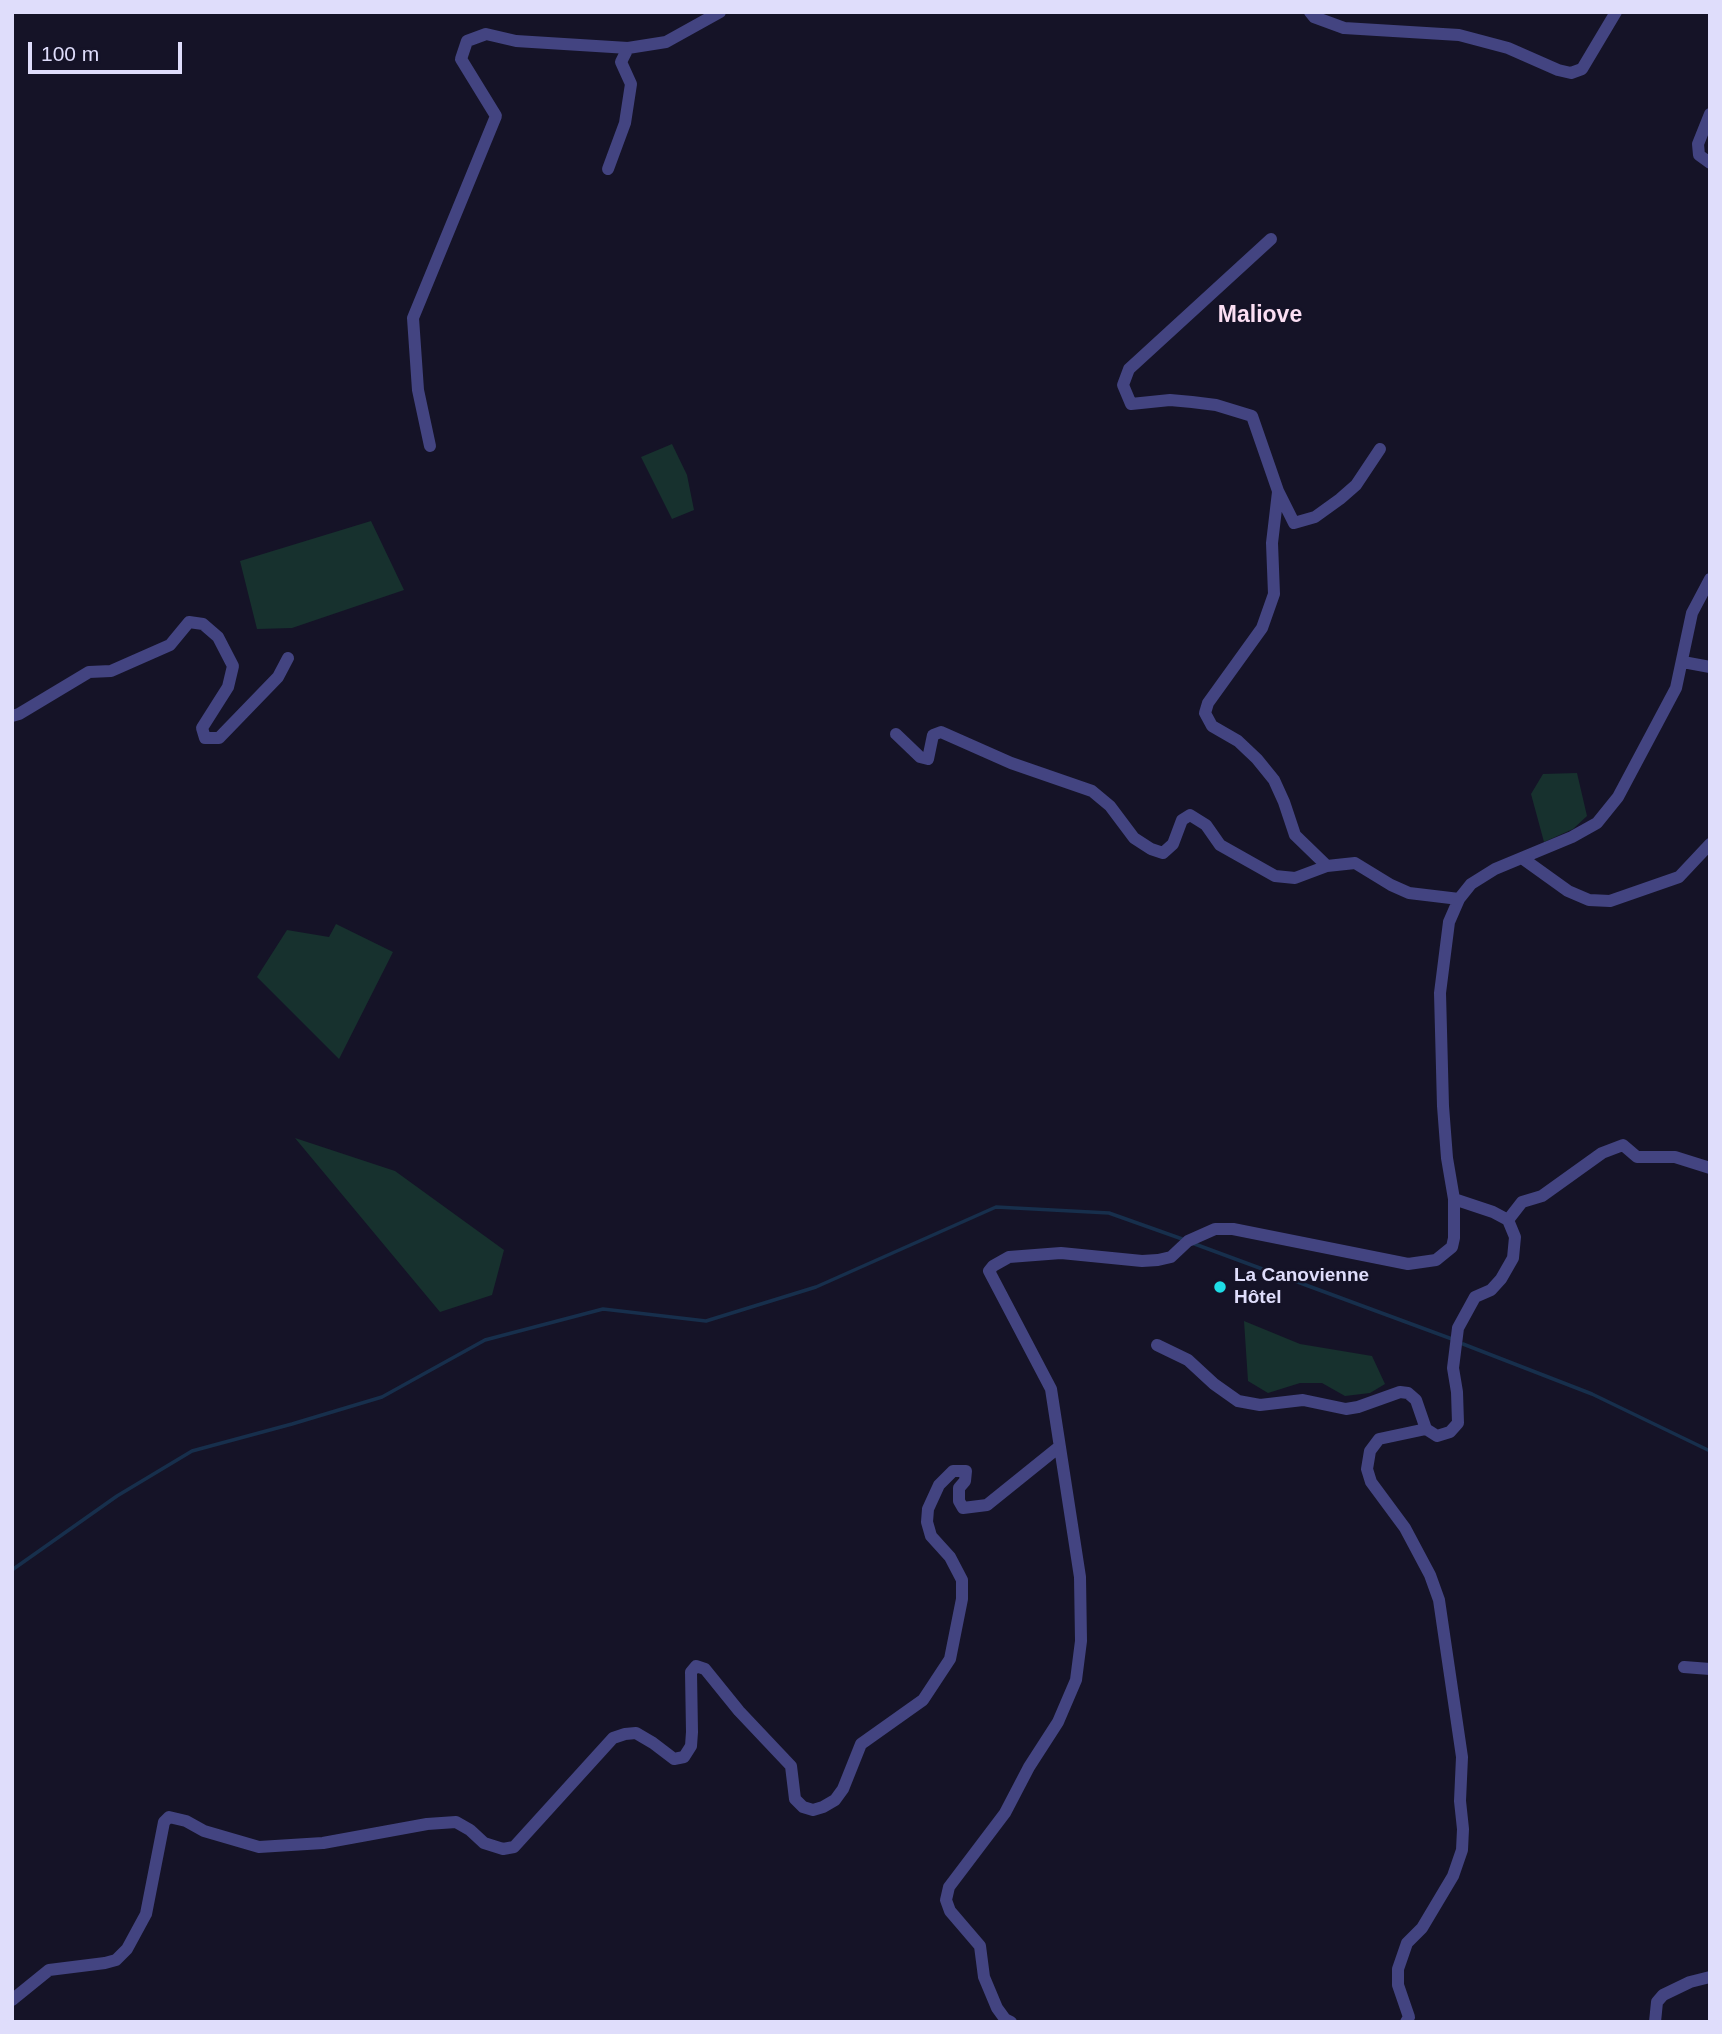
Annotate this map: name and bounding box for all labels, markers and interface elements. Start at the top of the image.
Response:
scale bar [32,28,186,72]
text: 100 m [41,42,99,65]
district label: Maliove [1218,302,1302,330]
place label: La Canovienne Hôtel [1234,1265,1369,1309]
marker: La Canovienne Hôtel [1212,1279,1228,1295]

